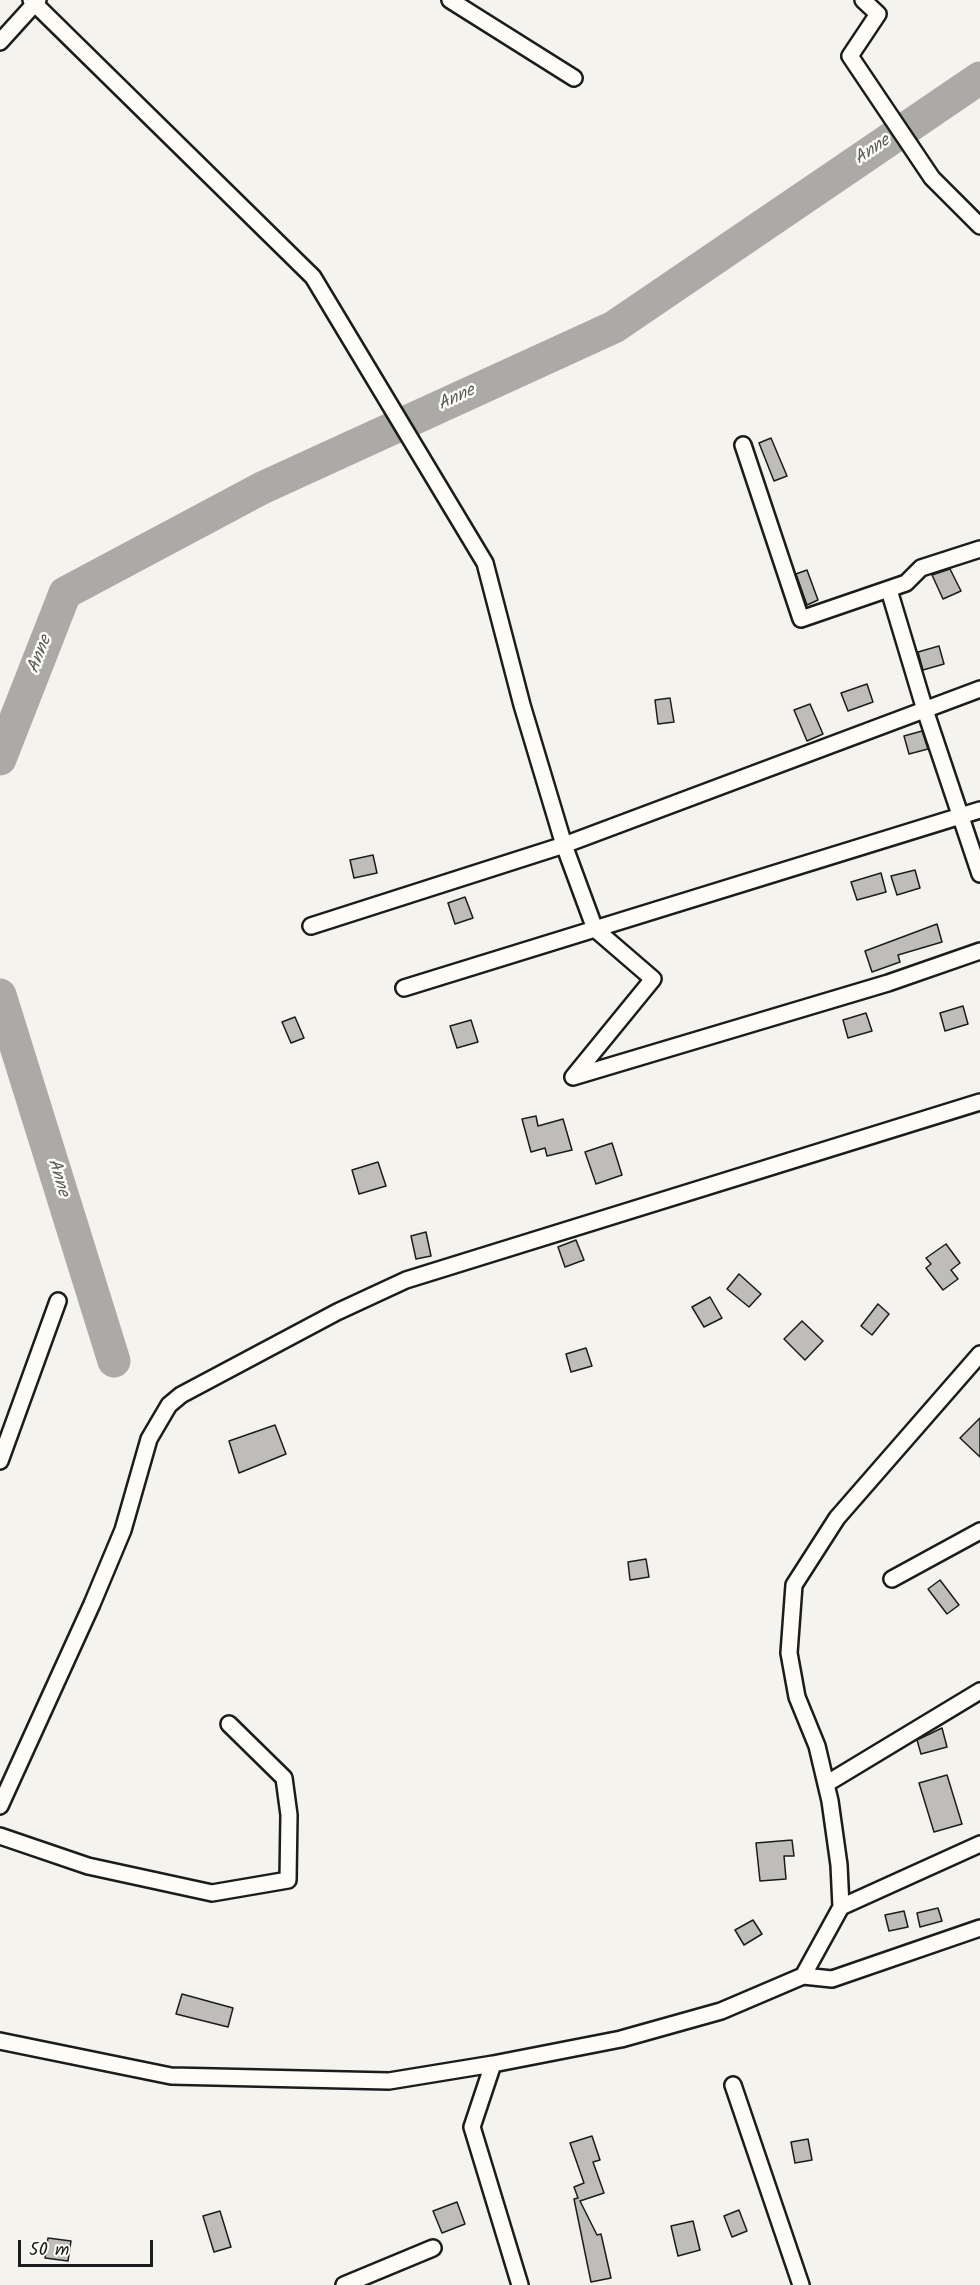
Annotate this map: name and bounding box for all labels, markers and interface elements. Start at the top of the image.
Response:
water label: Anne [851,131,895,171]
water label: Anne [435,381,479,417]
water label: Anne [24,633,58,677]
water label: Anne [41,1157,73,1199]
scale bar [21,2228,156,2266]
text: 50 m [29,2236,69,2265]

